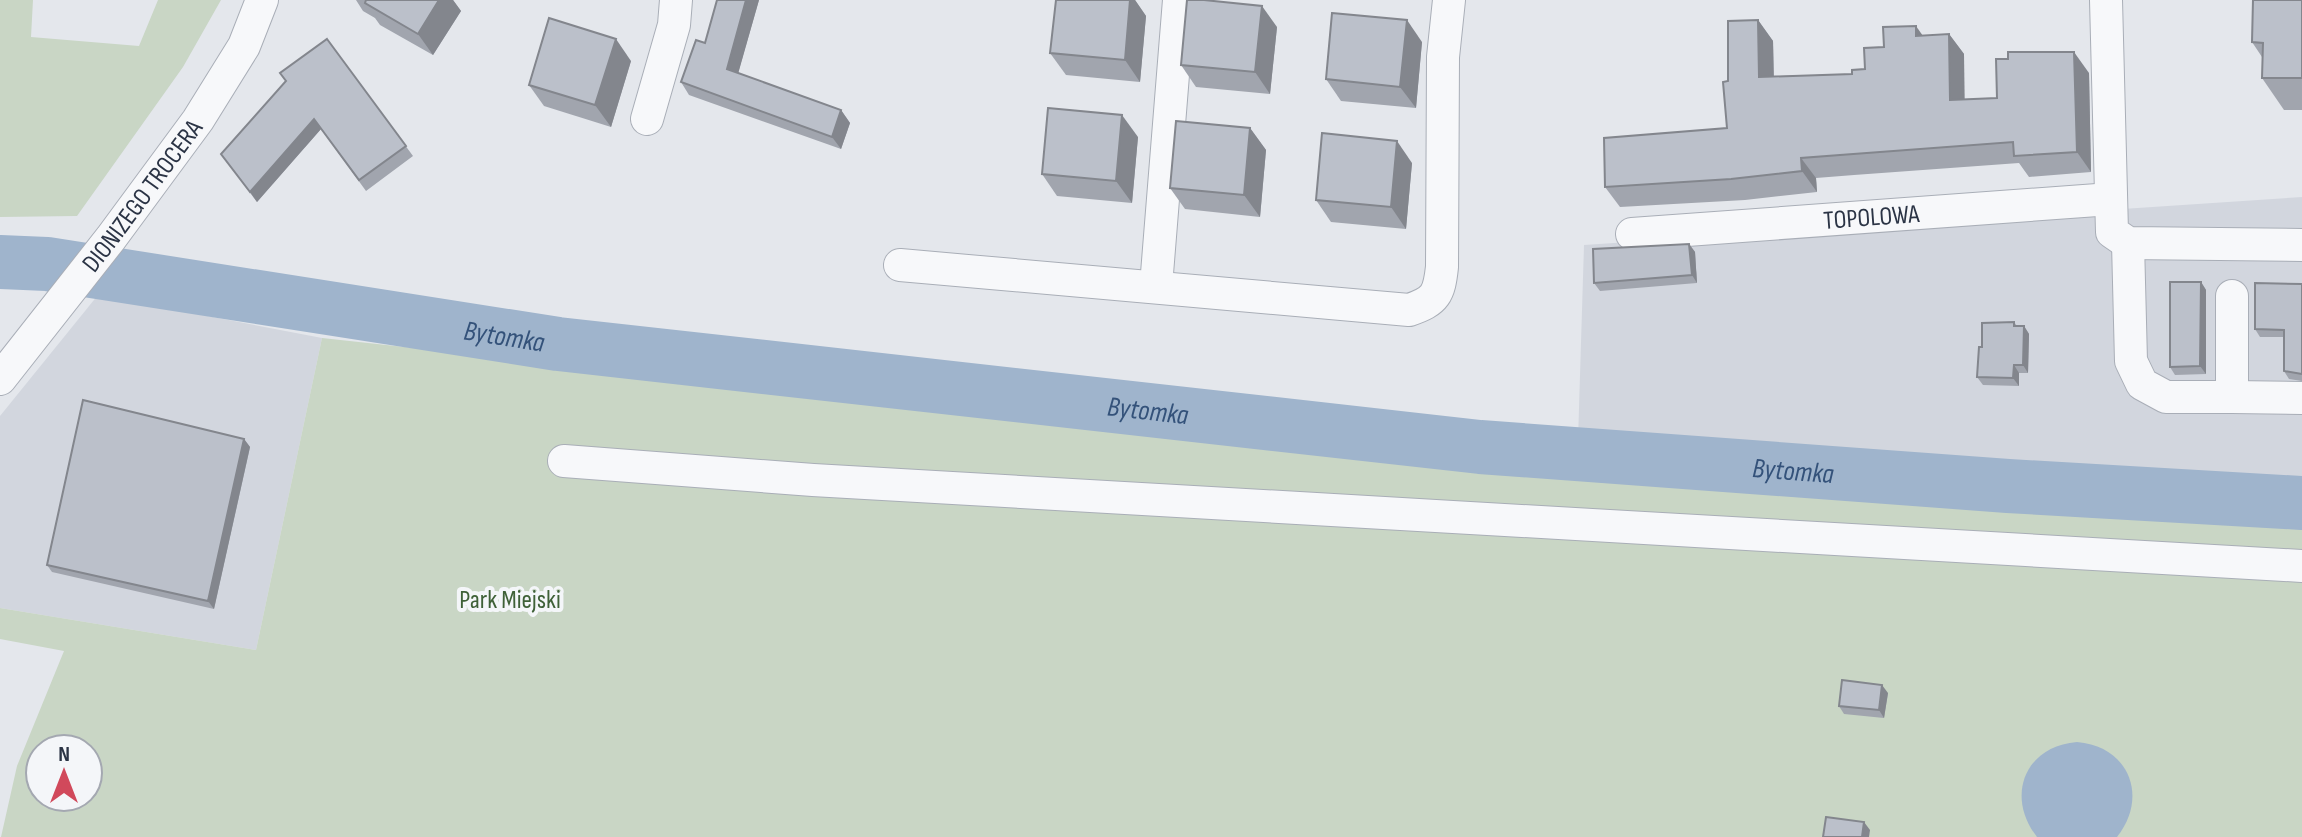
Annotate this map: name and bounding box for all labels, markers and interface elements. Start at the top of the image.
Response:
street label: DIONIZEGO TROCERA [76,113,210,279]
street label: TOPOLOWA [1822,199,1921,237]
water label: Bytomka [461,314,548,360]
water label: Bytomka [1106,390,1191,432]
water label: Bytomka [1751,452,1835,491]
park label: Park Miejski [459,585,561,616]
north arrow [24,733,104,813]
text: N [58,741,70,768]

